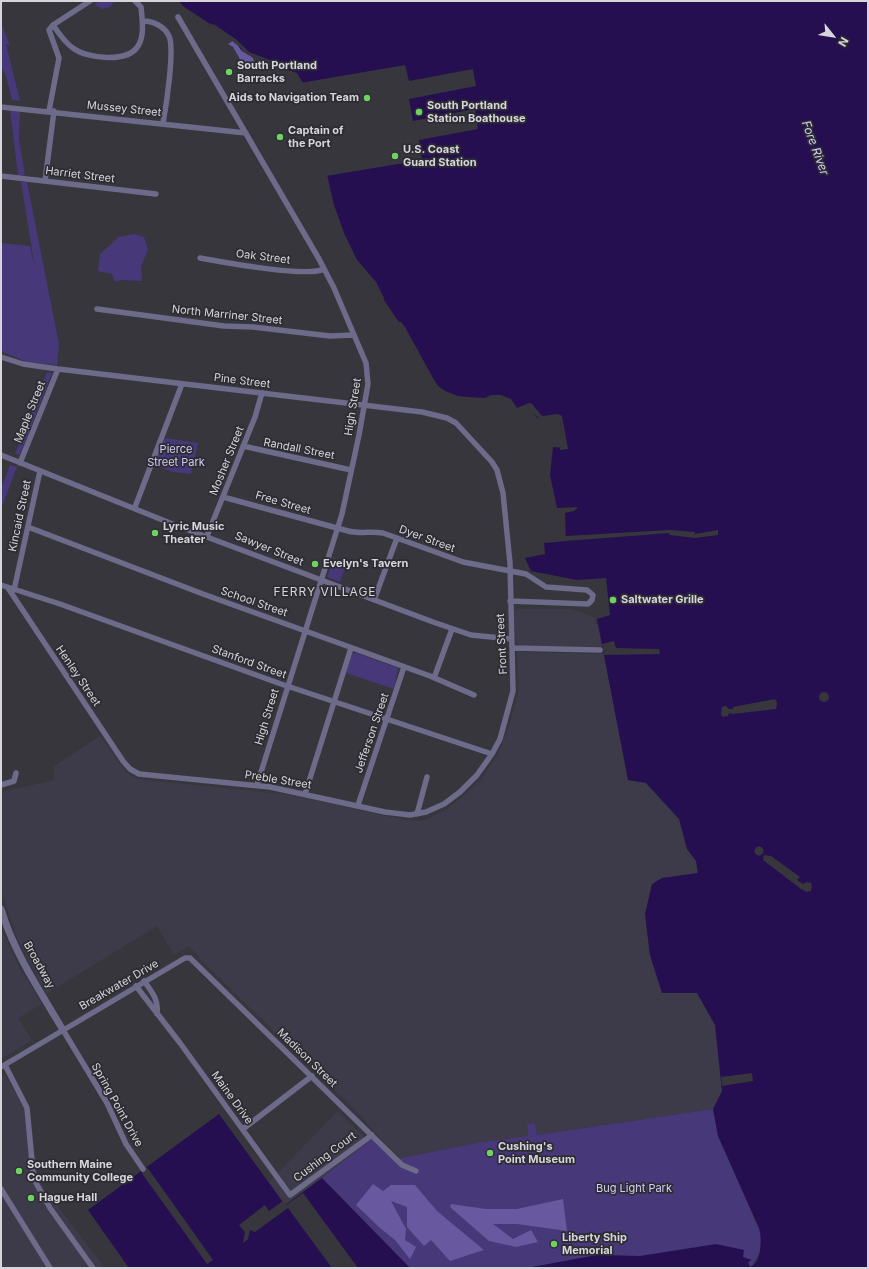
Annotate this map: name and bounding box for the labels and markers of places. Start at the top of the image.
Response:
place label: South Portland Barracks [237,59,317,85]
marker: South Portland Barracks [224,67,234,77]
place label: Aids to Navigation Team [229,91,359,105]
marker: Aids to Navigation Team [362,93,372,103]
place label: South Portland Station Boathouse [427,99,526,125]
marker: South Portland Station Boathouse [414,107,424,117]
place label: Captain of the Port [288,124,343,150]
marker: Captain of the Port [275,132,285,142]
place label: U.S. Coast Guard Station [403,143,477,169]
marker: U.S. Coast Guard Station [390,151,400,161]
place label: Lyric Music Theater [163,520,224,546]
marker: Lyric Music Theater [150,528,160,538]
place label: Evelyn's Tavern [323,557,408,571]
marker: Evelyn's Tavern [310,559,320,569]
place label: Saltwater Grille [621,593,704,607]
marker: Saltwater Grille [608,595,618,605]
place label: Cushing's Point Museum [498,1140,575,1166]
marker: Cushing's Point Museum [485,1148,495,1158]
place label: Southern Maine Community College [27,1158,133,1184]
marker: Southern Maine Community College [14,1166,24,1176]
place label: Hague Hall [39,1191,97,1205]
marker: Hague Hall [26,1193,36,1203]
place label: Liberty Ship Memorial [562,1231,627,1257]
marker: Liberty Ship Memorial [549,1239,559,1249]

